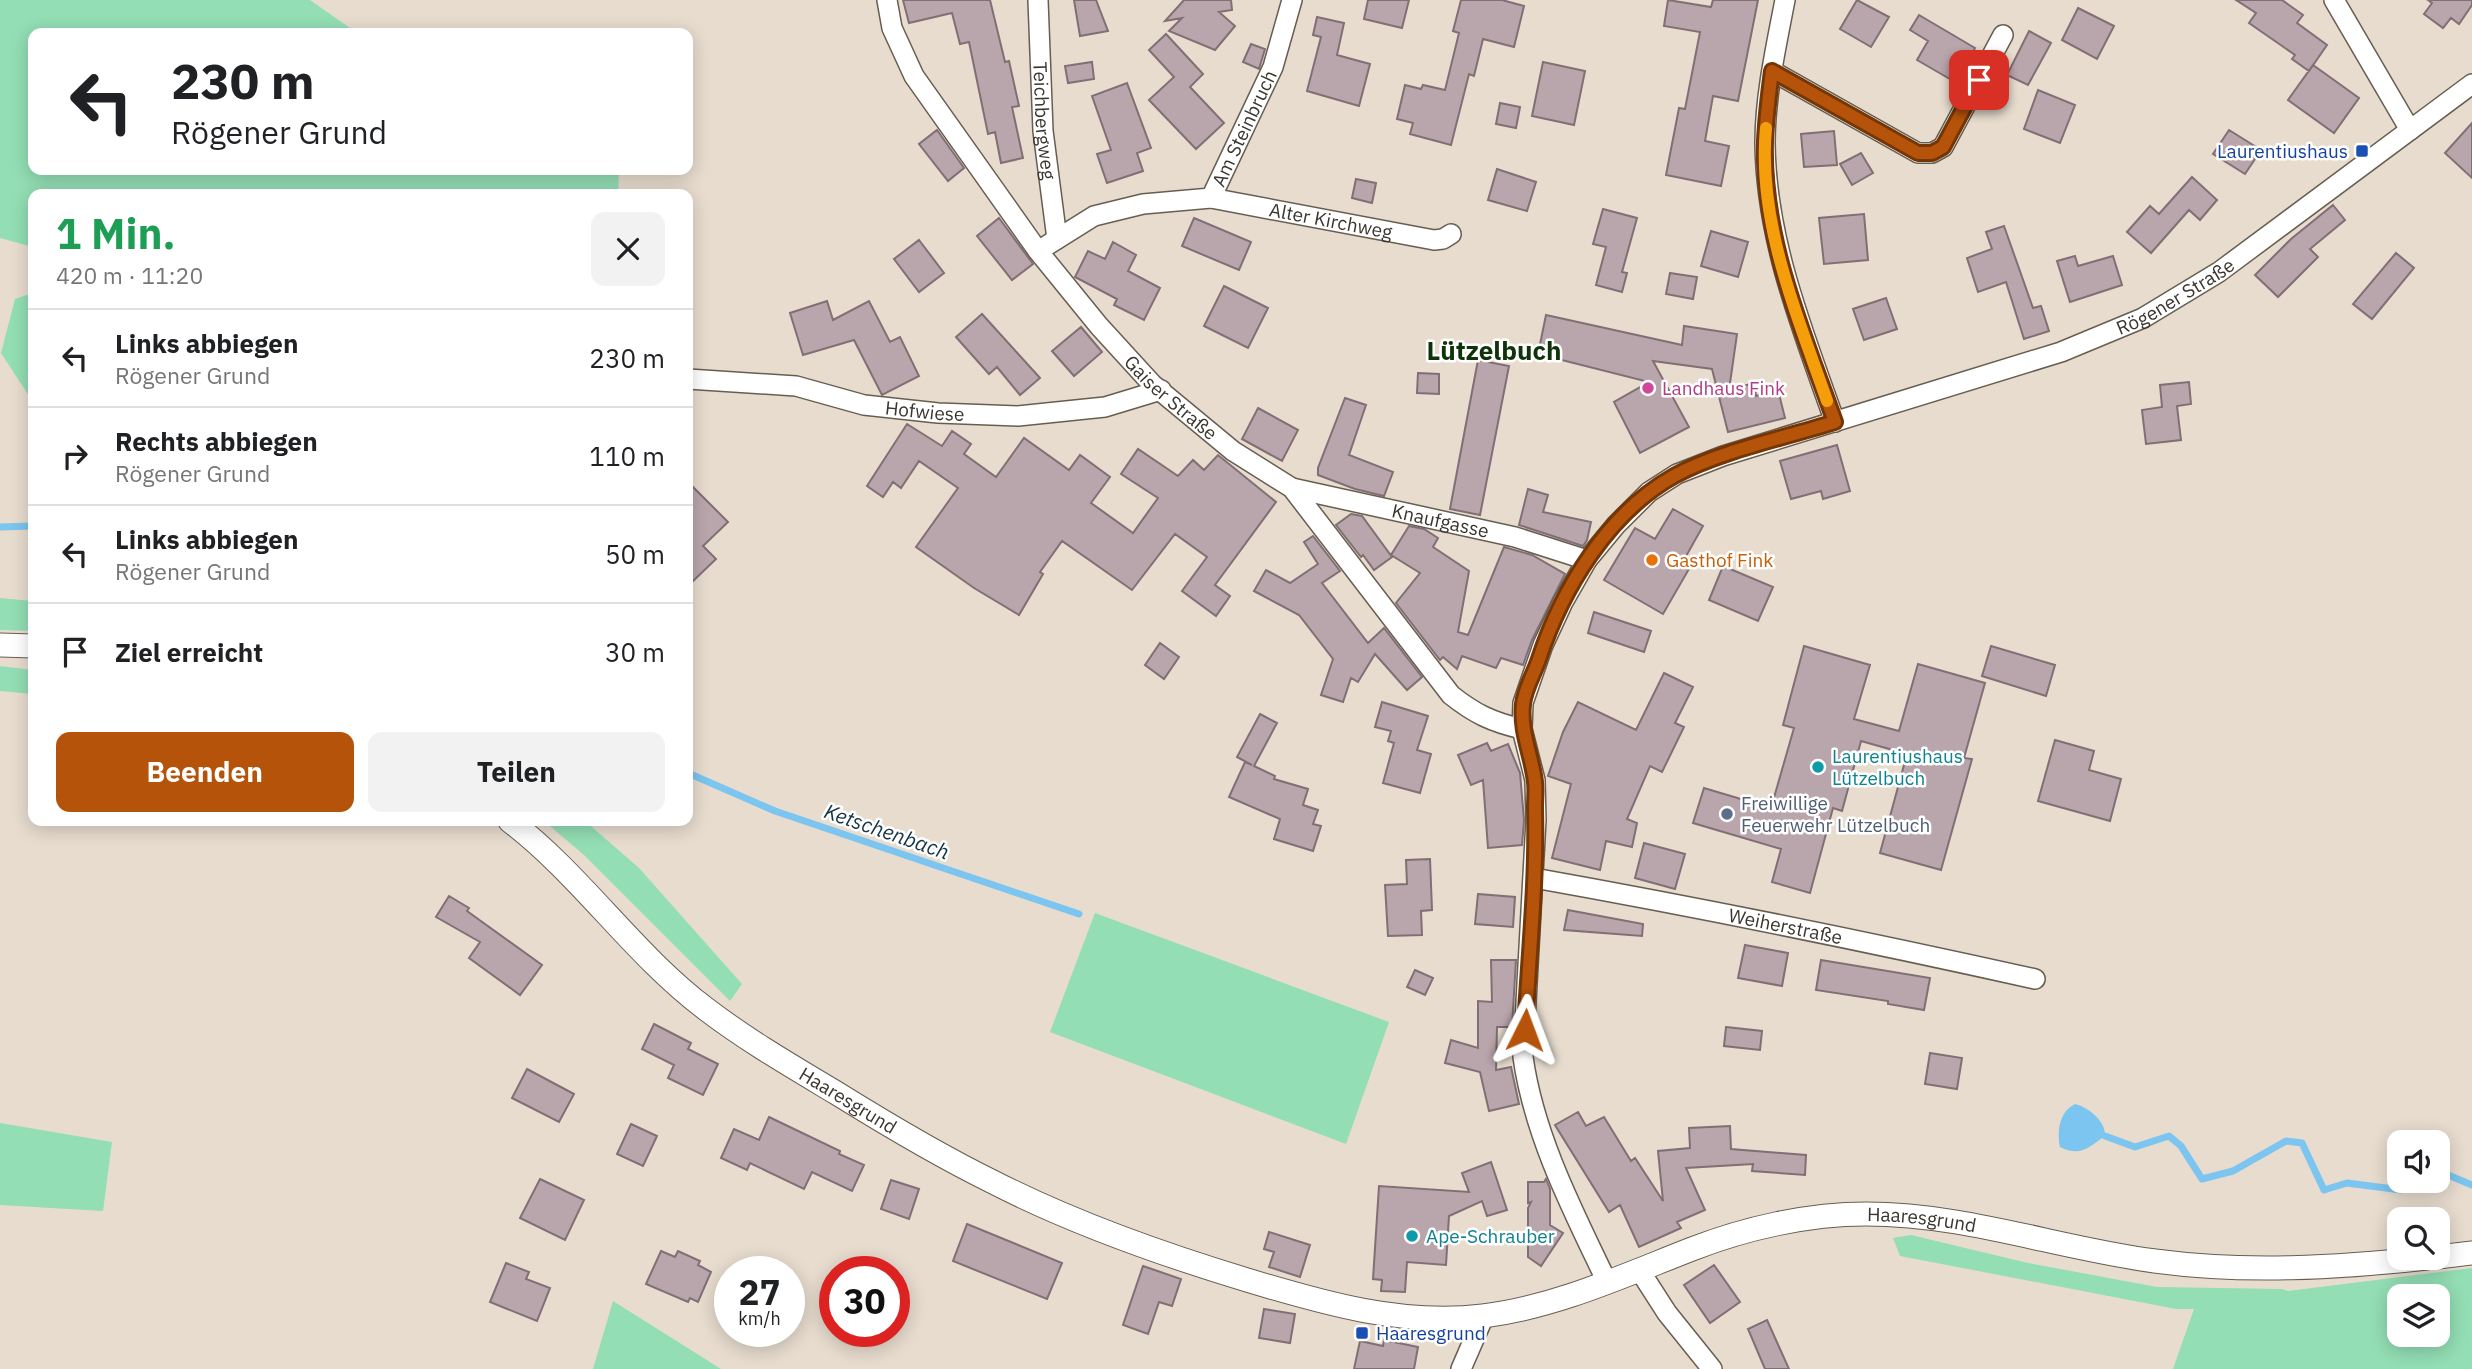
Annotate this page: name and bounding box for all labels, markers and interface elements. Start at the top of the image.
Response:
text: 230 m [171,49,315,112]
pin [1949,50,2009,110]
icon: left [56,56,147,147]
street label: Teichbergweg [1028,61,1061,181]
icon: arrive [1960,61,1998,99]
street label: Am Steinbruch [1206,66,1282,190]
text: Rögener Grund [171,111,387,153]
place label: Laurentiushaus [2217,139,2348,163]
marker: Laurentiushaus [2354,143,2370,159]
street label: Alter Kirchweg [1267,197,1394,244]
text: 1 Min. [56,206,176,261]
button: close [591,212,665,286]
street label: Rögener Straße [2112,253,2239,340]
text: 420 m · 11:20 [56,260,203,290]
text: Links abbiegen [115,326,298,360]
district label: Lützelbuch [1427,333,1562,367]
icon: left [56,339,94,377]
text: 230 m [589,341,665,375]
street label: Gaiser Straße [1119,350,1222,445]
text: Rögener Grund [115,360,270,390]
place label: Landhaus Fink [1662,376,1785,400]
marker: Landhaus Fink [1640,380,1656,396]
street label: Hofwiese [884,395,965,426]
text: Rechts abbiegen [115,424,318,458]
icon: right [56,437,94,475]
text: 110 m [589,439,665,473]
text: Rögener Grund [115,458,270,488]
street label: Knaufgasse [1390,498,1491,543]
text: Links abbiegen [115,522,298,556]
icon: left [56,535,94,573]
text: 50 m [605,537,665,571]
place label: Gasthof Fink [1666,548,1773,572]
marker: Gasthof Fink [1644,552,1660,568]
text: Rögener Grund [115,556,270,586]
icon: arrive [56,633,94,671]
text: Ziel erreicht [115,635,263,669]
text: 30 m [605,635,665,669]
button: Beenden [56,732,354,812]
button: Teilen [368,732,665,812]
place label: Laurentiushaus Lützelbuch [1832,744,1963,790]
marker: Laurentiushaus Lützelbuch [1810,759,1826,775]
place label: Freiwillige Feuerwehr Lützelbuch [1741,791,1930,837]
water label: Ketschenbach [821,797,953,865]
marker: Freiwillige Feuerwehr Lützelbuch [1719,806,1735,822]
street label: Weiherstraße [1726,903,1845,949]
position arrow [1488,993,1562,1067]
street label: Haaresgrund [795,1062,901,1139]
map controls [2387,1130,2450,1347]
button: sound [2387,1130,2450,1193]
street label: Haaresgrund [1867,1202,1978,1237]
button: search [2387,1207,2450,1270]
place label: Ape-Schrauber [1426,1224,1555,1248]
marker: Ape-Schrauber [1404,1228,1420,1244]
speed limit sign: 30 [819,1256,910,1347]
text: 27 [738,1269,781,1315]
button: layers [2387,1284,2450,1347]
text: km/h [738,1307,781,1330]
place label: Haaresgrund [1376,1321,1486,1345]
marker: Haaresgrund [1354,1325,1370,1341]

